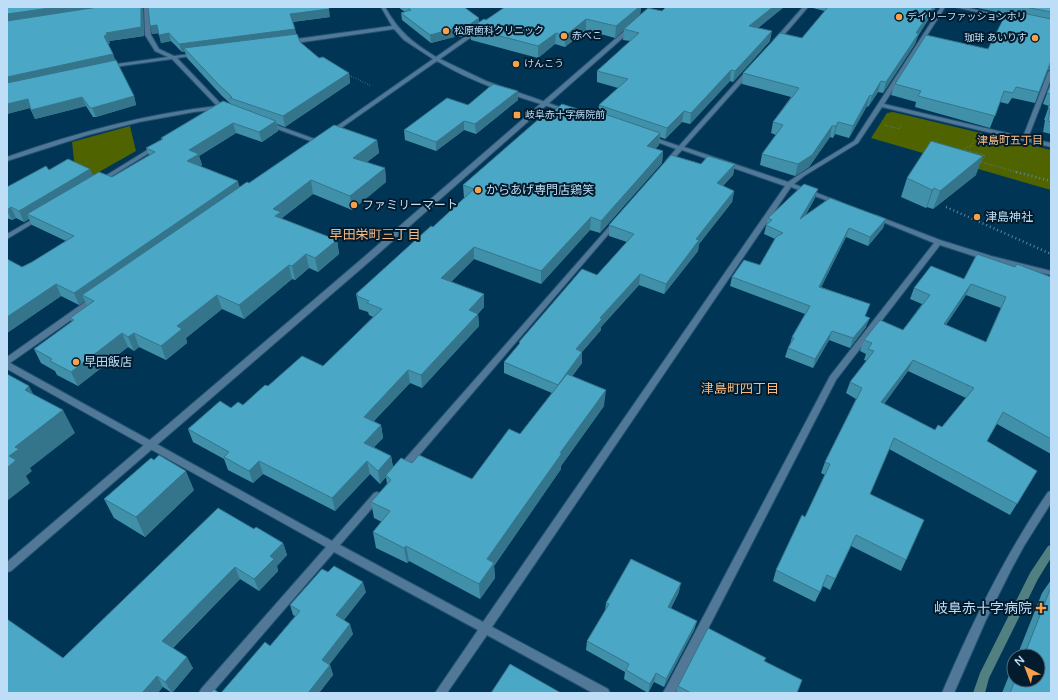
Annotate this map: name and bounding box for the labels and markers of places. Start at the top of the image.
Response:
place label: デイリーファッションホリ [907,11,1026,23]
marker: デイリーファッションホリ [894,12,904,22]
place label: 松原歯科クリニック [454,25,544,37]
marker: 松原歯科クリニック [441,26,451,36]
place label: 赤べこ [572,30,602,42]
marker: 赤べこ [559,31,569,41]
place label: 珈琲 あいりす [964,32,1027,44]
marker: 珈琲 あいりす [1030,33,1040,43]
place label: けんこう [524,58,564,70]
marker: けんこう [511,59,521,69]
place label: 岐阜赤十字病院前 [525,109,605,121]
marker: 岐阜赤十字病院前 [512,110,522,120]
place label: からあげ専門店鶏笑 [486,183,594,197]
marker: からあげ専門店鶏笑 [473,185,483,195]
place label: ファミリーマート [362,198,458,212]
marker: ファミリーマート [349,200,359,210]
place label: 津島神社 [985,210,1033,224]
marker: 津島神社 [972,212,982,222]
place label: 早田飯店 [84,355,132,369]
marker: 早田飯店 [71,357,81,367]
place label: 岐阜赤十字病院 [934,600,1032,617]
marker: 岐阜赤十字病院 [1035,602,1047,614]

